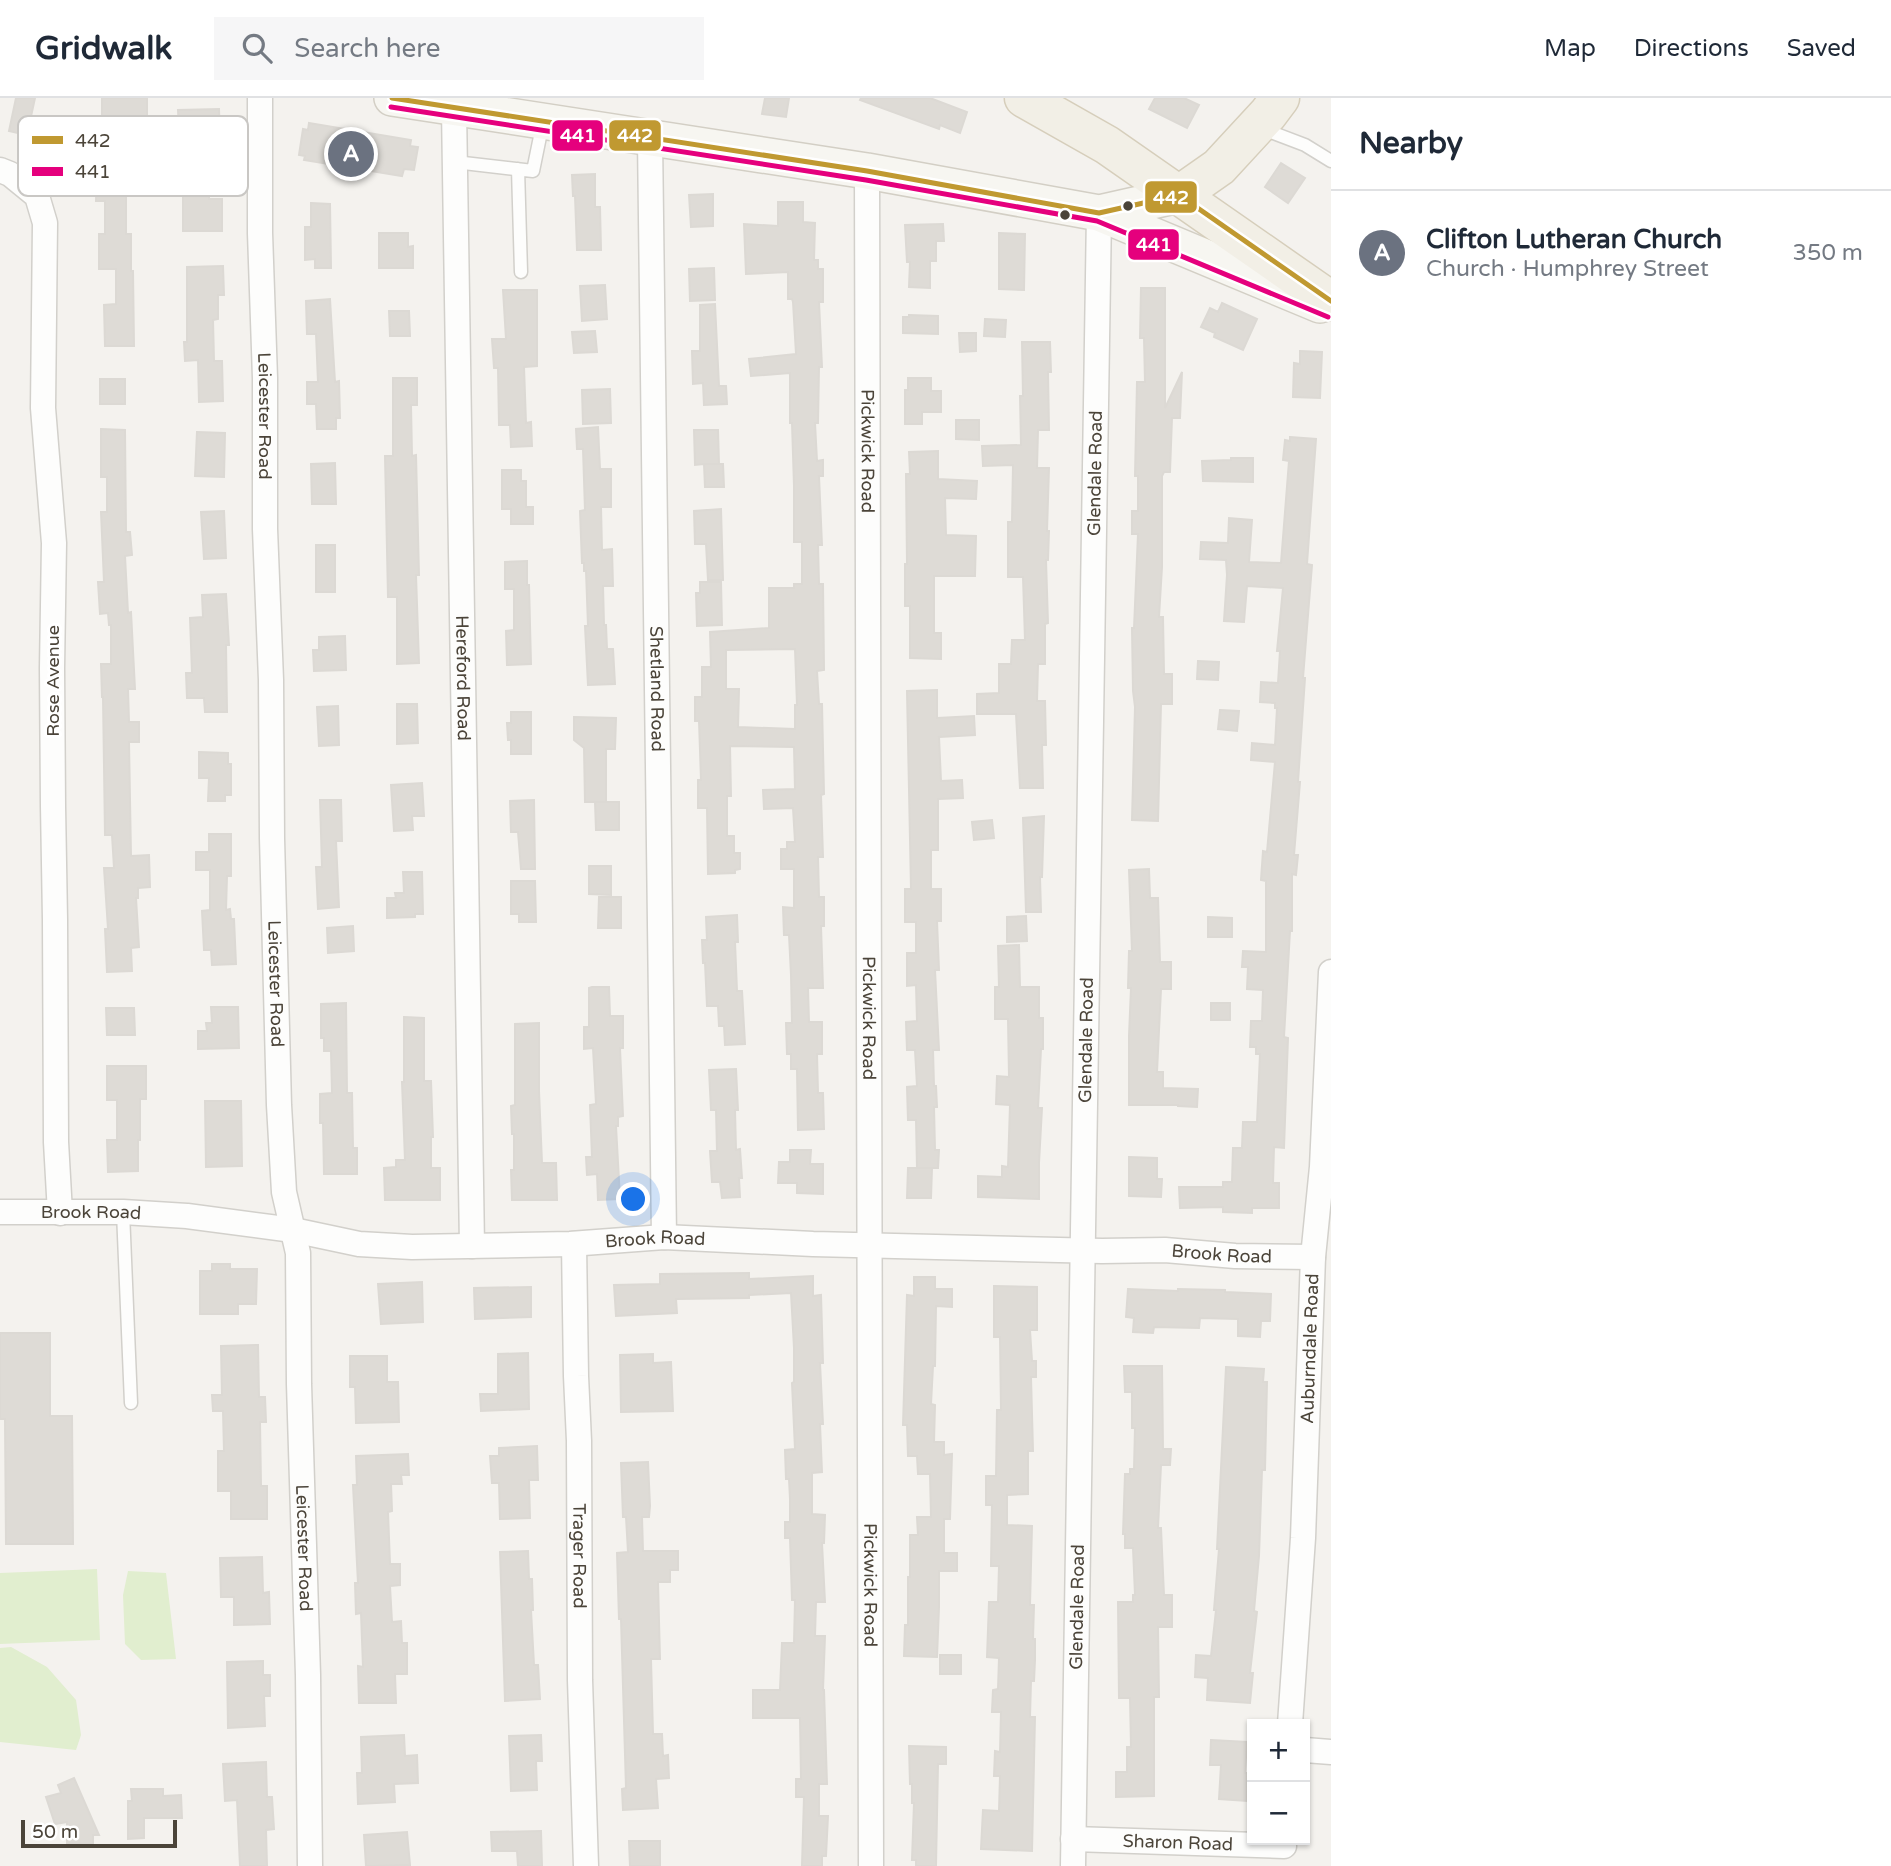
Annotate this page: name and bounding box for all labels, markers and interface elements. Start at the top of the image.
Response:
search box [214,17,704,80]
text: Gridwalk [35,29,172,68]
icon: search [238,29,276,67]
text: Search here [294,33,441,64]
text: Map [1544,34,1596,63]
text: Directions [1634,34,1749,63]
text: Saved [1787,34,1856,63]
legend [18,116,248,196]
line badge: 441 [551,119,604,152]
line badge: 442 [608,119,662,152]
text: 441 [560,125,596,147]
text: 442 [617,125,653,147]
text: Nearby [1359,125,1463,162]
pin: A [328,128,374,180]
text: 442 [75,130,111,152]
text: 441 [75,161,111,183]
line badge: 442 [1144,180,1198,214]
text: 442 [1153,187,1189,209]
unlabelled marker [1121,199,1135,213]
unlabelled marker [1058,208,1072,222]
text: Clifton Lutheran Church [1426,224,1722,255]
line badge: 441 [1127,228,1180,261]
text: 441 [1136,234,1172,256]
text: A [1373,239,1391,267]
text: 350 m [1793,239,1863,267]
text: Church · Humphrey Street [1426,255,1709,283]
street label: Leicester Road [253,352,276,480]
street label: Pickwick Road [857,389,879,513]
street label: Glendale Road [1083,410,1107,536]
street label: Hereford Road [451,615,475,741]
street label: Rose Avenue [42,625,64,737]
street label: Shetland Road [645,626,669,752]
street label: Leicester Road [263,920,288,1048]
street label: Pickwick Road [858,956,880,1080]
street label: Glendale Road [1074,977,1098,1103]
your location [616,1182,650,1216]
street label: Brook Road [41,1201,142,1224]
street label: Brook Road [604,1226,706,1252]
street label: Brook Road [1171,1240,1272,1267]
street label: Auburndale Road [1296,1273,1323,1424]
street label: Leicester Road [291,1484,317,1612]
street label: Trager Road [568,1503,591,1609]
street label: Pickwick Road [859,1523,881,1647]
street label: Glendale Road [1065,1544,1089,1670]
map controls [1247,1719,1310,1845]
button: + [1247,1719,1310,1782]
button: − [1247,1782,1310,1845]
scale bar [21,1817,177,1849]
text: 50 m [32,1821,78,1843]
street label: Sharon Road [1122,1830,1234,1855]

